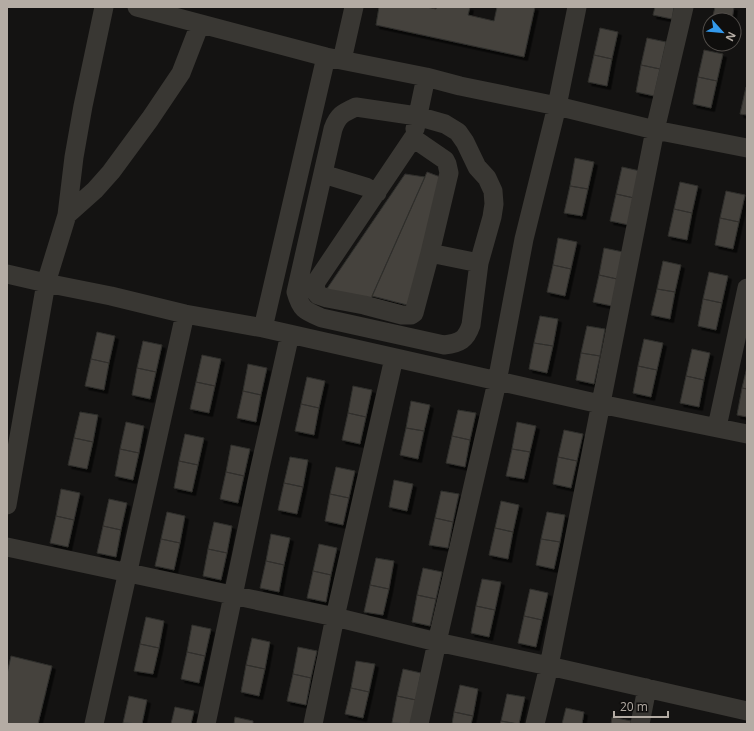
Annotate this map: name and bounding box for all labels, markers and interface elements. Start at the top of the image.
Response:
north arrow [702,12,742,52]
text: N [723,29,740,44]
scale bar [614,693,668,719]
text: 20 m [620,698,648,715]

